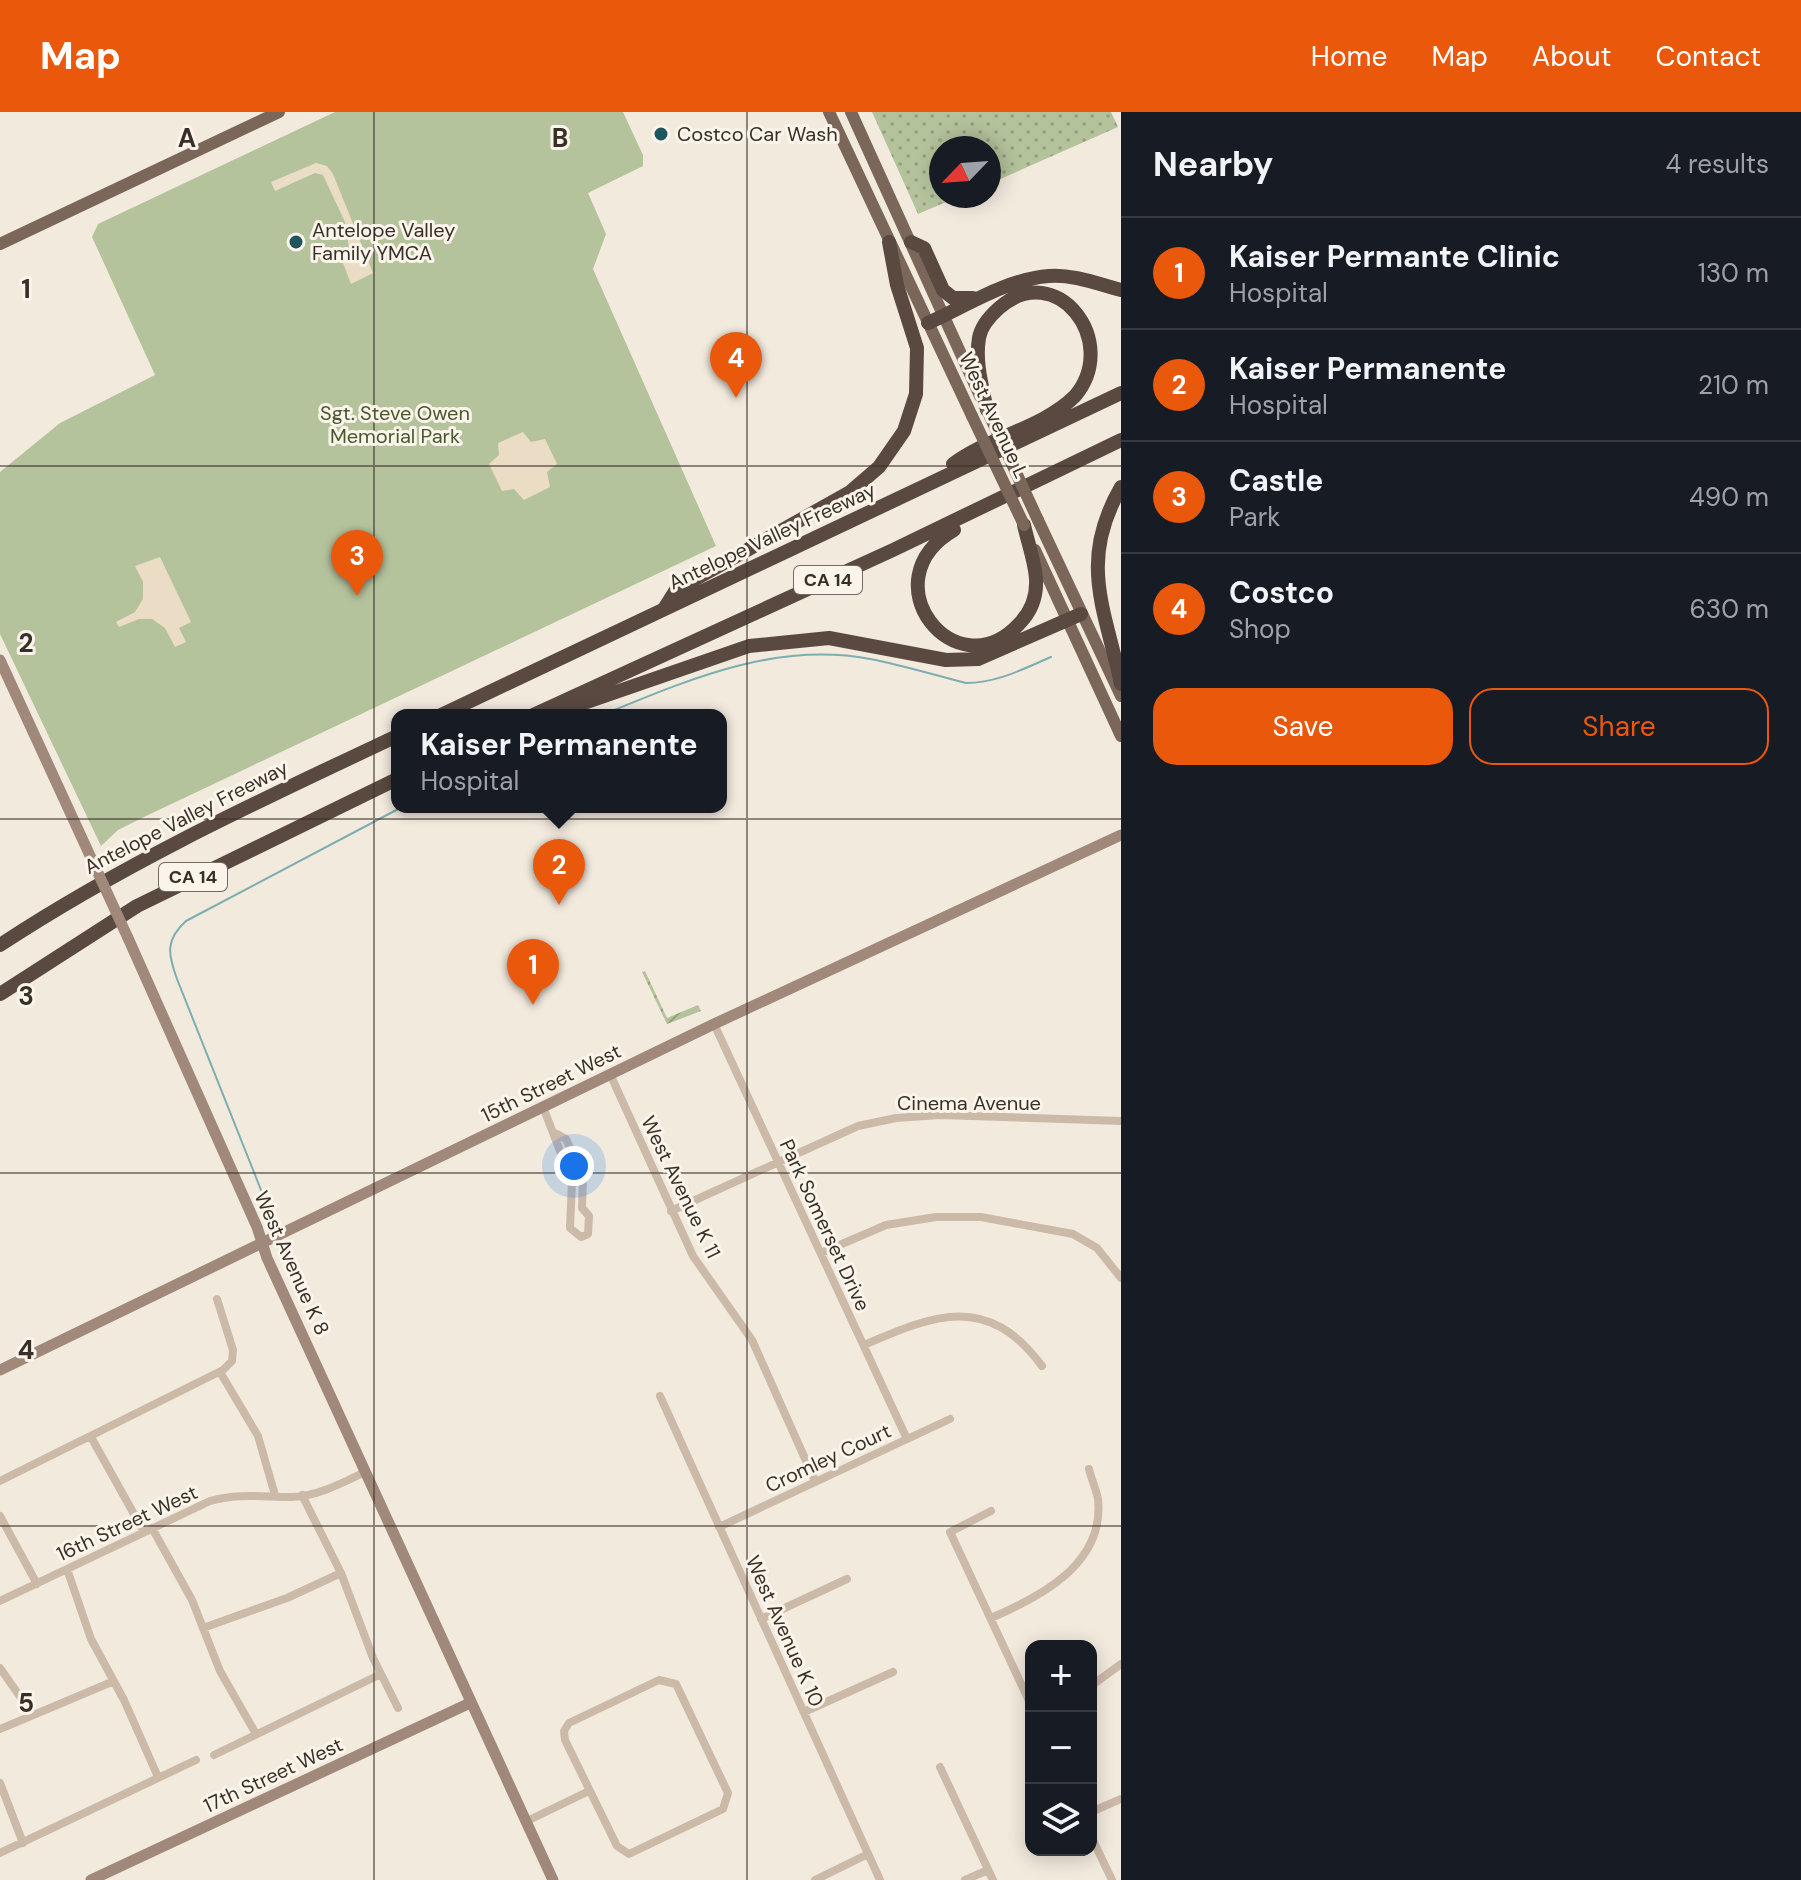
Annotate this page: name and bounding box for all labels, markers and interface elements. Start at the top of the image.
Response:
text: Map [40,31,121,81]
text: Home [1311,38,1387,75]
text: Map [1431,38,1488,75]
text: About [1532,38,1611,75]
text: Contact [1655,38,1761,75]
text: A [178,121,196,155]
text: B [552,121,568,155]
place label: Costco Car Wash [677,121,838,147]
marker: Costco Car Wash [652,125,670,143]
north arrow [929,136,1001,208]
text: Nearby [1153,142,1273,187]
text: 4 results [1665,147,1769,181]
place label: Antelope Valley Family YMCA [312,217,455,266]
marker: Antelope Valley Family YMCA [287,233,305,251]
text: Kaiser Permante Clinic [1229,237,1560,276]
text: 1 [1174,256,1184,290]
text: 130 m [1698,256,1769,290]
text: 1 [21,272,31,306]
text: Hospital [1229,276,1328,310]
pin: 4 [710,332,762,398]
street label: West Avenue L [953,348,1035,482]
text: Kaiser Permanente [1229,349,1506,388]
text: 2 [1171,368,1187,402]
text: 210 m [1698,368,1769,402]
text: Hospital [1229,388,1328,422]
park label: Sgt. Steve Owen Memorial Park [320,400,470,449]
text: Castle [1229,461,1323,500]
street label: Antelope Valley Freeway [664,477,880,595]
text: 3 [1171,480,1187,514]
text: 490 m [1689,480,1769,514]
text: Park [1229,500,1280,534]
pin: 3 [331,530,383,596]
road number: CA 14 [794,566,862,594]
text: Costco [1229,573,1334,612]
text: 4 [1171,592,1187,626]
text: 630 m [1689,592,1769,626]
text: Shop [1229,612,1291,646]
text: 2 [18,626,34,660]
button: Save [1153,688,1453,765]
button: Share [1469,688,1769,765]
popup [391,709,727,813]
text: Kaiser Permanente [420,725,698,764]
street label: Antelope Valley Freeway [80,754,292,880]
text: Hospital [420,764,519,798]
pin: 2 [533,839,585,905]
road number: CA 14 [159,863,227,891]
pin: 1 [507,939,559,1005]
text: 3 [18,979,34,1013]
street label: 15th Street West [477,1038,625,1128]
street label: Cinema Avenue [897,1090,1041,1116]
street label: West Avenue K 11 [635,1112,727,1262]
street label: Park Somerset Drive [774,1135,876,1315]
your location [554,1146,594,1186]
street label: West Avenue K 8 [249,1187,335,1339]
text: 4 [18,1333,34,1367]
street label: Cromley Court [761,1417,895,1498]
street label: 16th Street West [52,1479,202,1567]
street label: West Avenue K 10 [740,1551,830,1711]
map controls [1025,1640,1097,1856]
button: + [1025,1640,1097,1712]
text: 5 [18,1686,34,1720]
button: − [1025,1712,1097,1784]
street label: 17th Street West [199,1731,347,1819]
button: layers [1025,1784,1097,1856]

